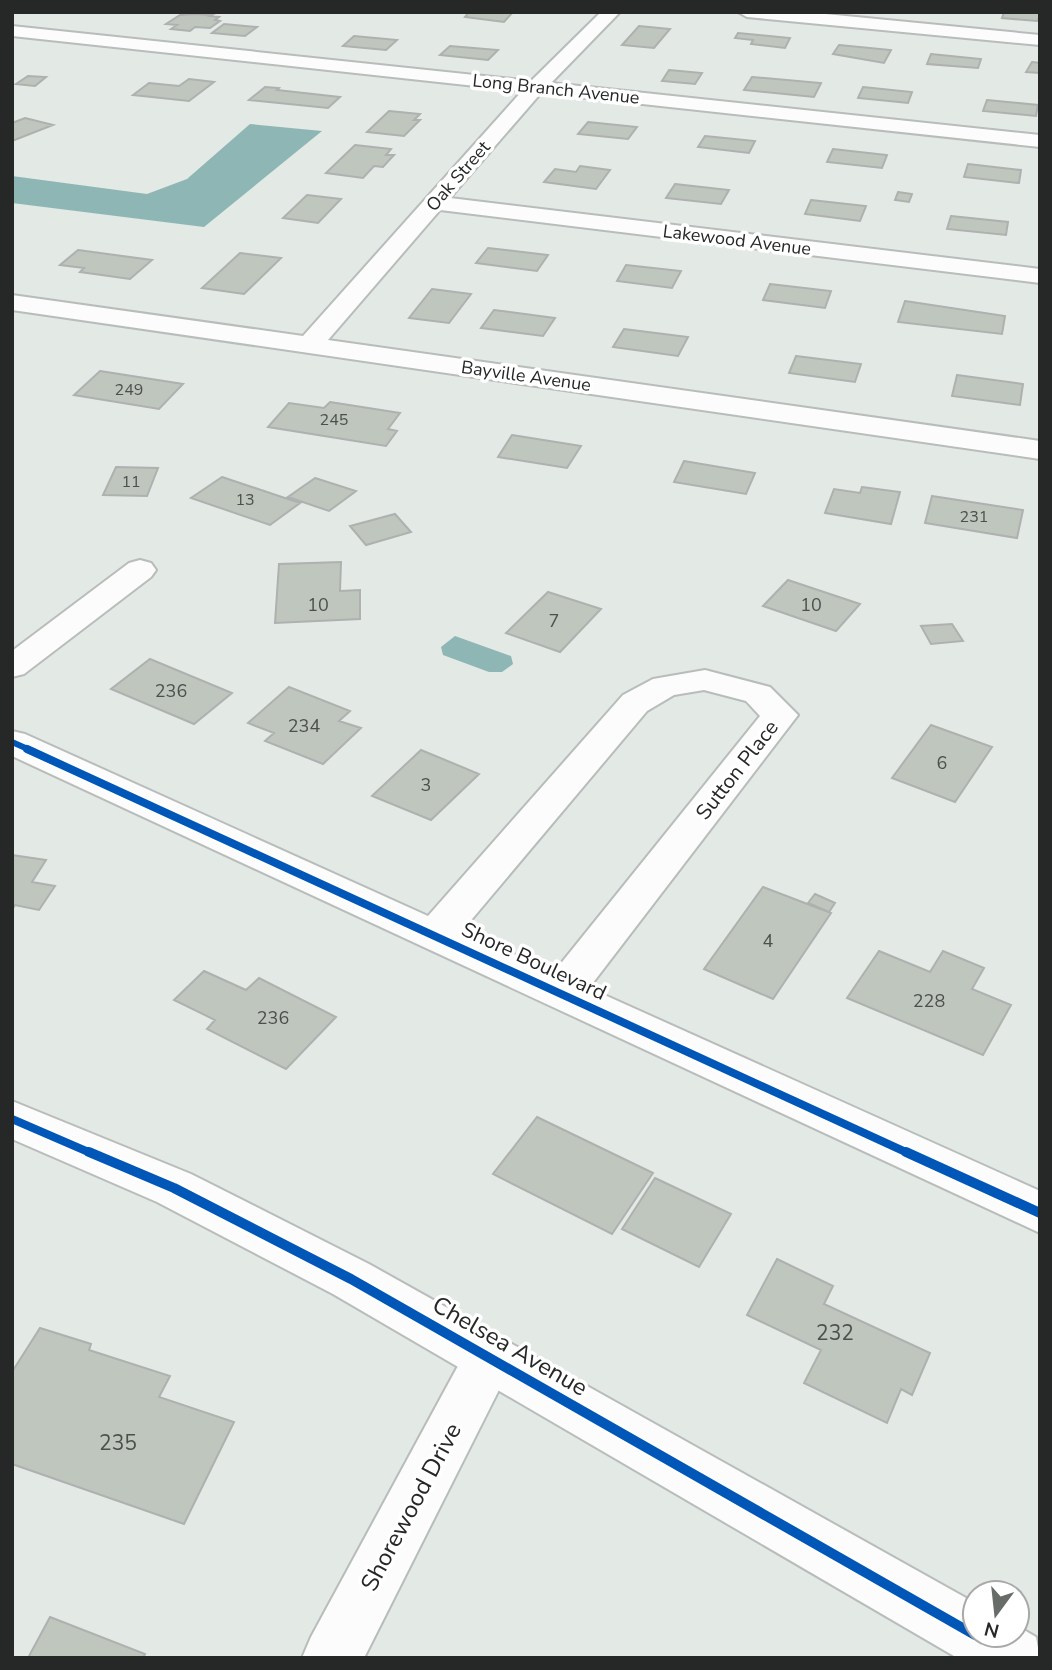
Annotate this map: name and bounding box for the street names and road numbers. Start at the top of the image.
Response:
street label: Long Branch Avenue [471,68,641,110]
street label: Oak Street [421,135,496,216]
street label: Lakewood Avenue [662,219,812,261]
street label: Bayville Avenue [460,355,592,397]
street label: Sutton Place [689,714,785,826]
street label: Shore Boulevard [457,915,611,1007]
street label: Chelsea Avenue [426,1289,594,1403]
street label: Shorewood Drive [353,1417,469,1597]

